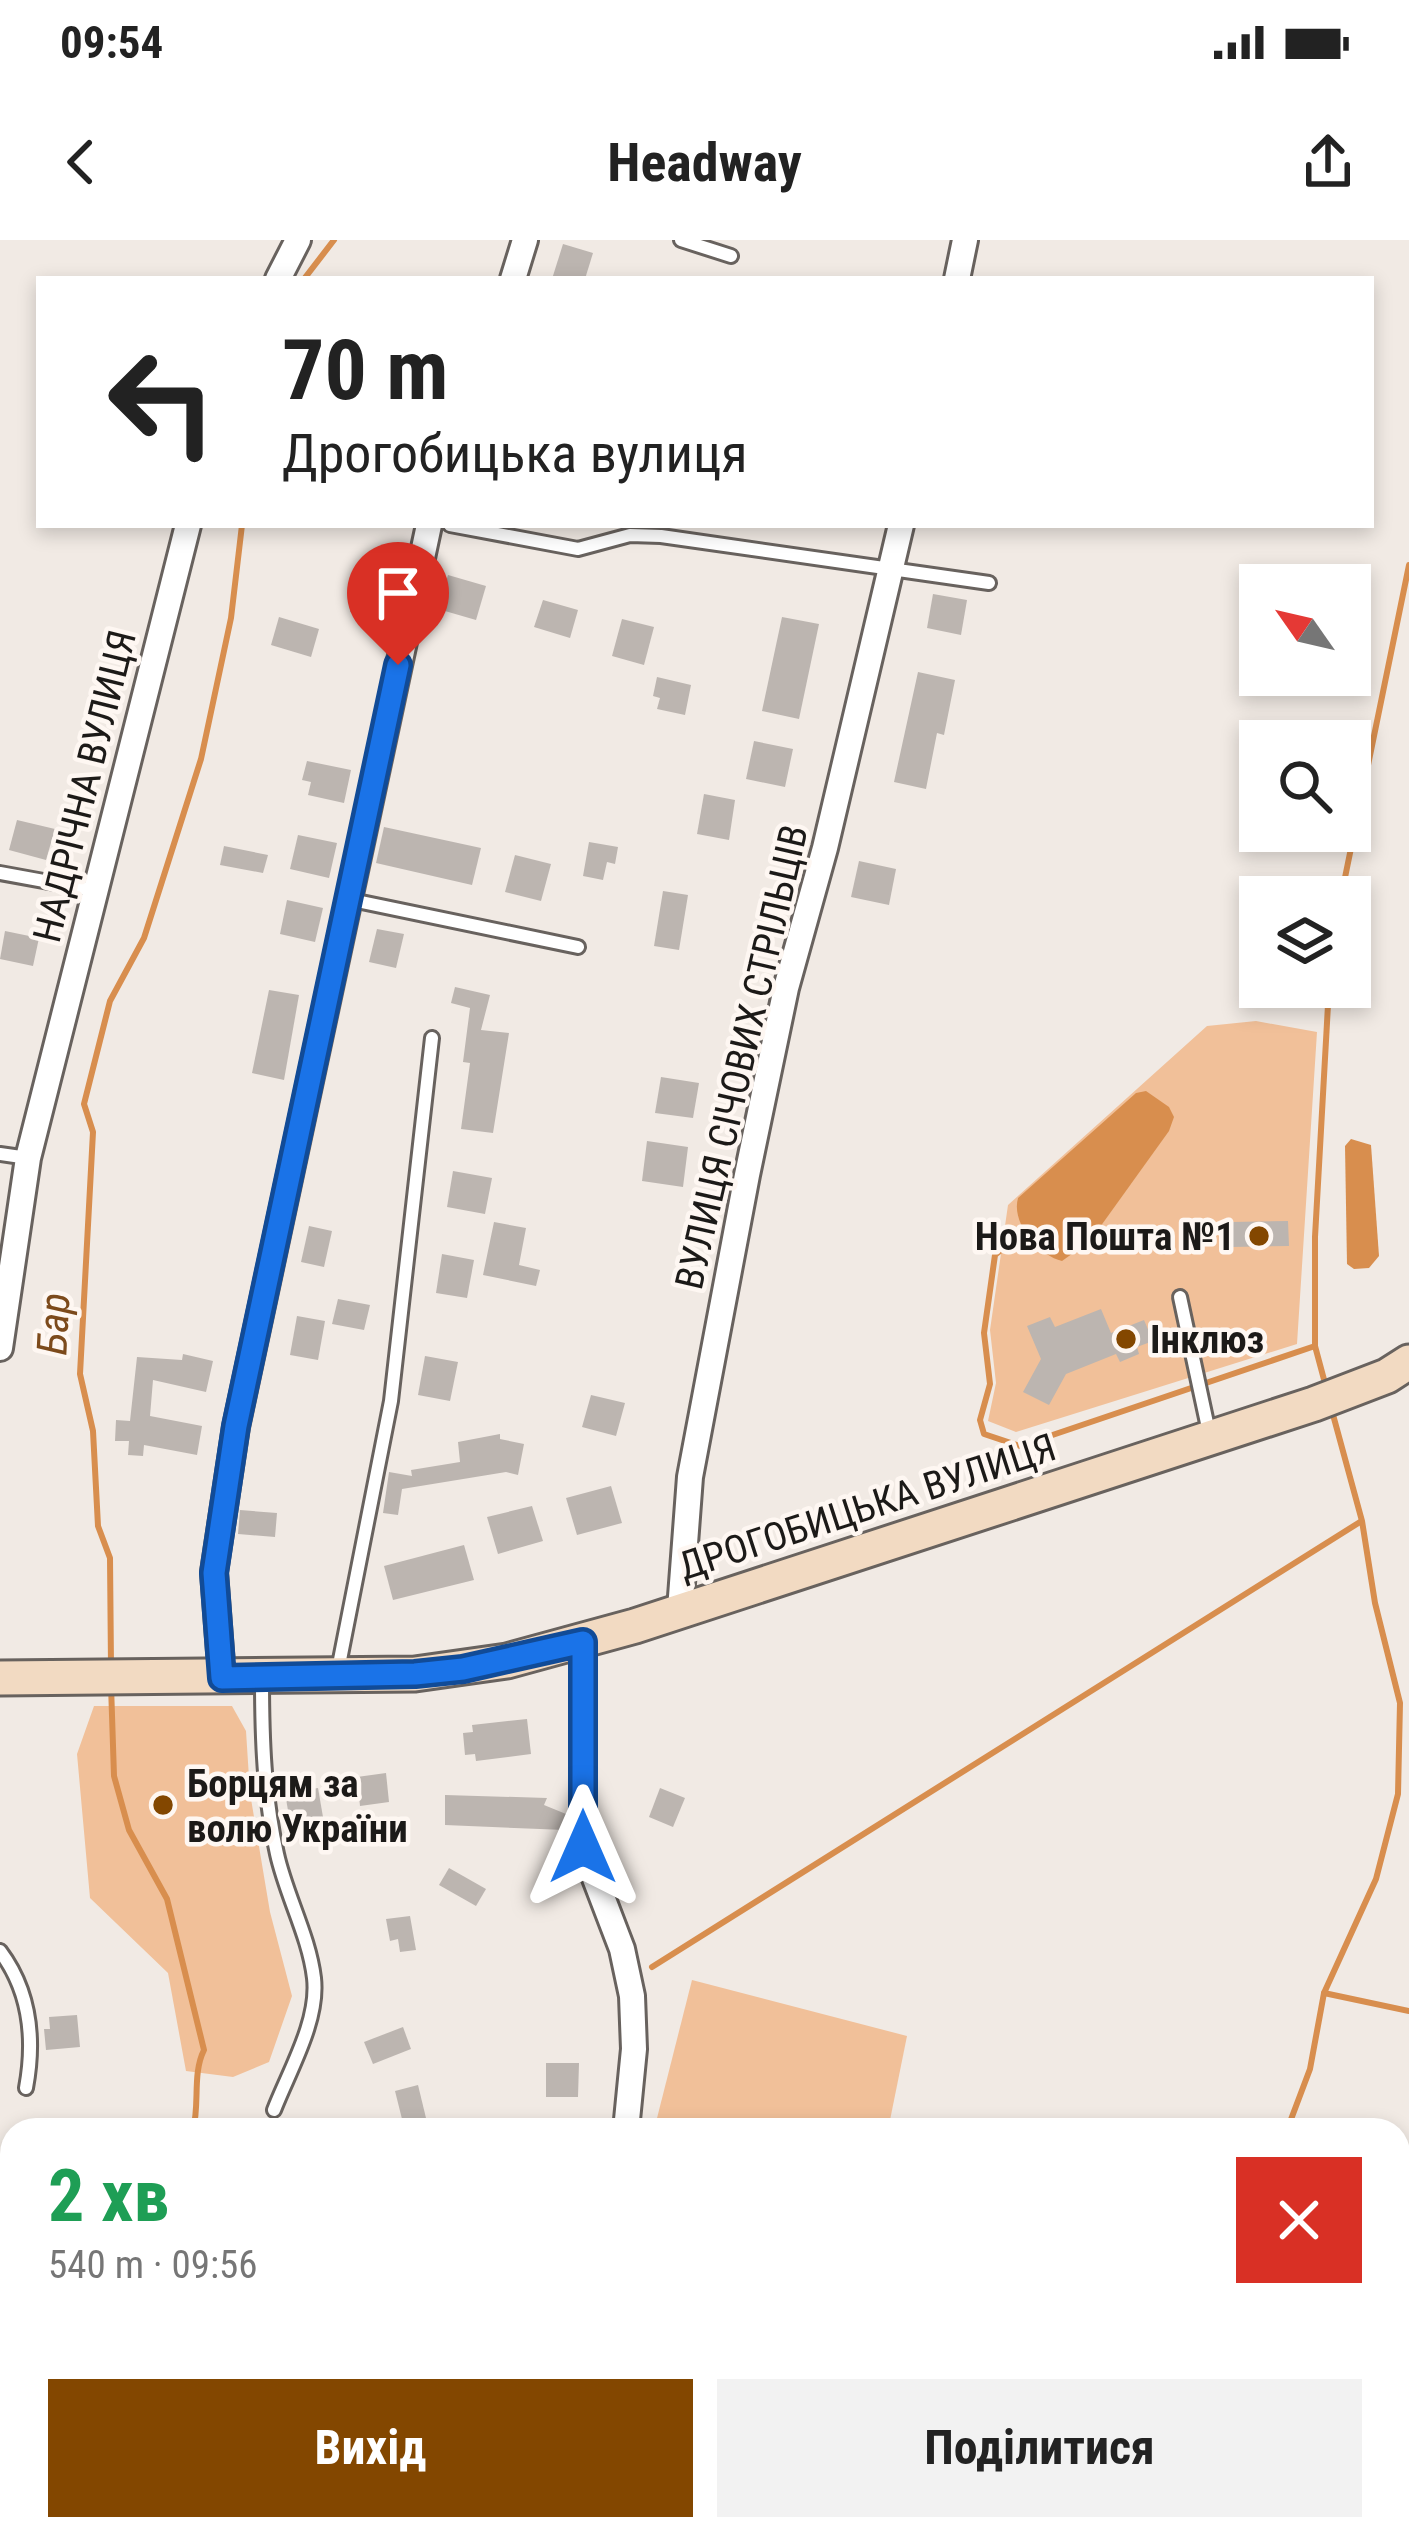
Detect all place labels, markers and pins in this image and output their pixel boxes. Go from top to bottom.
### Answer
pin [347,542,449,665]
place label: Нова Пошта №1 [975,1214,1235,1260]
marker: Нова Пошта №1 [1246,1223,1272,1249]
place label: Інклюз [1150,1317,1264,1363]
marker: Інклюз [1113,1326,1139,1352]
place label: Борцям за волю України [187,1761,408,1852]
marker: Борцям за волю України [150,1792,176,1818]

